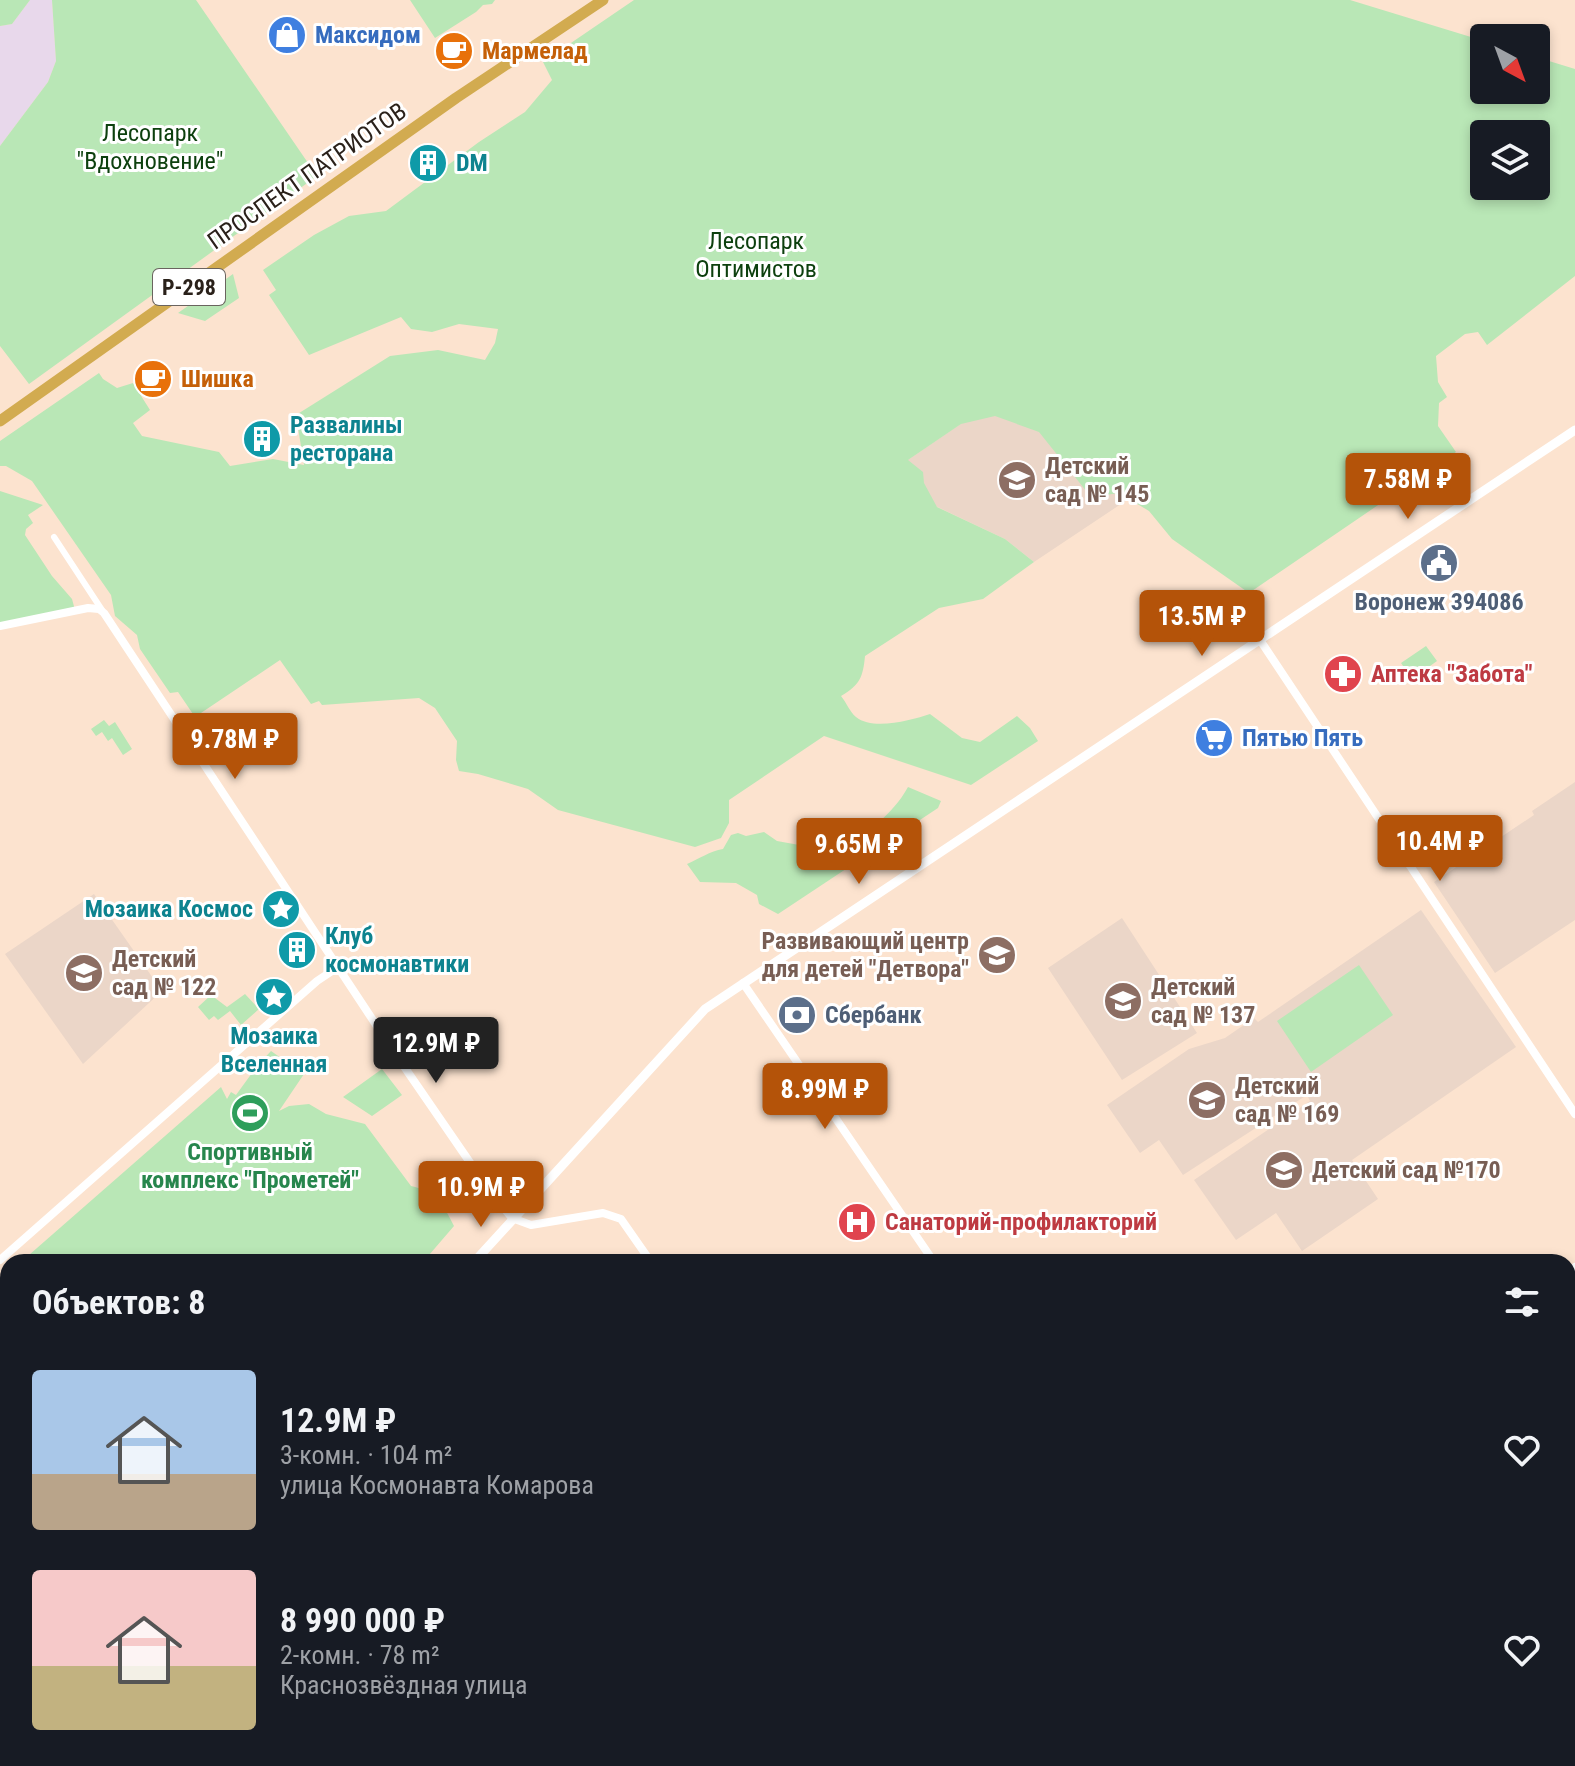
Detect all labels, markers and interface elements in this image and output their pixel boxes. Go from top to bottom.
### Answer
shop icon: Максидом [266,14,308,56]
place label: Максидом [315,21,421,49]
north arrow [1470,24,1550,104]
map controls [1470,24,1550,200]
cafe icon: Мармелад [433,30,475,72]
place label: Мармелад [482,37,588,65]
street label: ПРОСПЕКТ ПАТРИОТОВ [202,97,412,255]
park label: Лесопарк "Вдохновение" [77,119,223,175]
button: layers [1470,120,1550,200]
building icon: DM [407,142,449,184]
place label: DM [456,149,488,177]
park label: Лесопарк Оптимистов [695,227,817,283]
road number: Р-298 [153,269,225,305]
cafe icon: Шишка [132,358,174,400]
place label: Шишка [181,365,254,393]
place label: Развалины ресторана [290,411,403,467]
building icon: Развалины ресторана [241,418,283,460]
place label: Детский сад № 145 [1045,452,1149,508]
pin: 7.58M ₽ [1334,453,1482,521]
school or university icon: Детский сад № 145 [996,459,1038,501]
text: 7.58M ₽ [1364,464,1452,494]
public building icon: Воронеж 394086 [1418,542,1460,584]
place label: Воронеж 394086 [1354,588,1524,616]
pin: 13.5M ₽ [1128,590,1276,658]
text: 13.5M ₽ [1158,601,1246,631]
pharmacy icon: Аптека "Забота" [1322,653,1364,695]
place label: Аптека "Забота" [1371,660,1532,688]
pin: 9.78M ₽ [161,713,309,781]
supermarket icon: Пятью Пять [1193,717,1235,759]
text: 9.78M ₽ [191,724,279,754]
place label: Пятью Пять [1242,724,1363,752]
pin: 10.4M ₽ [1366,815,1514,883]
pin: 9.65M ₽ [785,818,933,886]
text: 10.4M ₽ [1396,826,1484,856]
text: 9.65M ₽ [815,829,903,859]
place icon: Мозаика Космос [260,888,302,930]
place label: Мозаика Космос [85,895,253,923]
place label: Клуб космонавтики [325,922,469,978]
place label: Развивающий центр для детей "Детвора" [761,927,969,983]
building icon: Клуб космонавтики [276,929,318,971]
school or university icon: Развивающий центр для детей "Детвора" [976,934,1018,976]
place label: Детский сад № 122 [112,945,216,1001]
school or university icon: Детский сад № 122 [63,952,105,994]
place label: Детский сад № 137 [1151,973,1255,1029]
place icon: Мозаика Вселенная [253,976,295,1018]
school or university icon: Детский сад № 137 [1102,980,1144,1022]
bank icon: Сбербанк [776,994,818,1036]
place label: Сбербанк [825,1001,922,1029]
pin: 12.9M ₽ [362,1017,510,1085]
place label: Мозаика Вселенная [221,1022,327,1078]
text: 12.9M ₽ [392,1028,480,1058]
pin: 8.99M ₽ [751,1063,899,1131]
place label: Детский сад № 169 [1235,1072,1339,1128]
text: 8.99M ₽ [781,1074,869,1104]
school or university icon: Детский сад № 169 [1186,1079,1228,1121]
sports icon: Спортивный комплекс "Прометей" [229,1092,271,1134]
place label: Спортивный комплекс "Прометей" [141,1138,359,1194]
school or university icon: Детский сад №170 [1263,1149,1305,1191]
place label: Детский сад №170 [1312,1156,1501,1184]
pin: 10.9M ₽ [407,1161,555,1229]
text: 10.9M ₽ [437,1172,525,1202]
hospital icon: Cанаторий-профилакторий [836,1201,878,1243]
place label: Cанаторий-профилакторий [885,1208,1157,1236]
icon: filters [1500,1280,1544,1324]
text: Объектов: 8 [32,1282,206,1322]
text: 12.9M ₽ [280,1400,396,1440]
icon: home [96,1402,192,1498]
icon: heart [1500,1428,1544,1472]
text: 3-комн. · 104 m² [280,1440,452,1470]
text: улица Космонавта Комарова [280,1470,594,1500]
text: 8 990 000 ₽ [280,1600,445,1640]
icon: home [96,1602,192,1698]
icon: heart [1500,1628,1544,1672]
text: 2-комн. · 78 m² [280,1640,440,1670]
text: Краснозвёздная улица [280,1670,527,1700]

